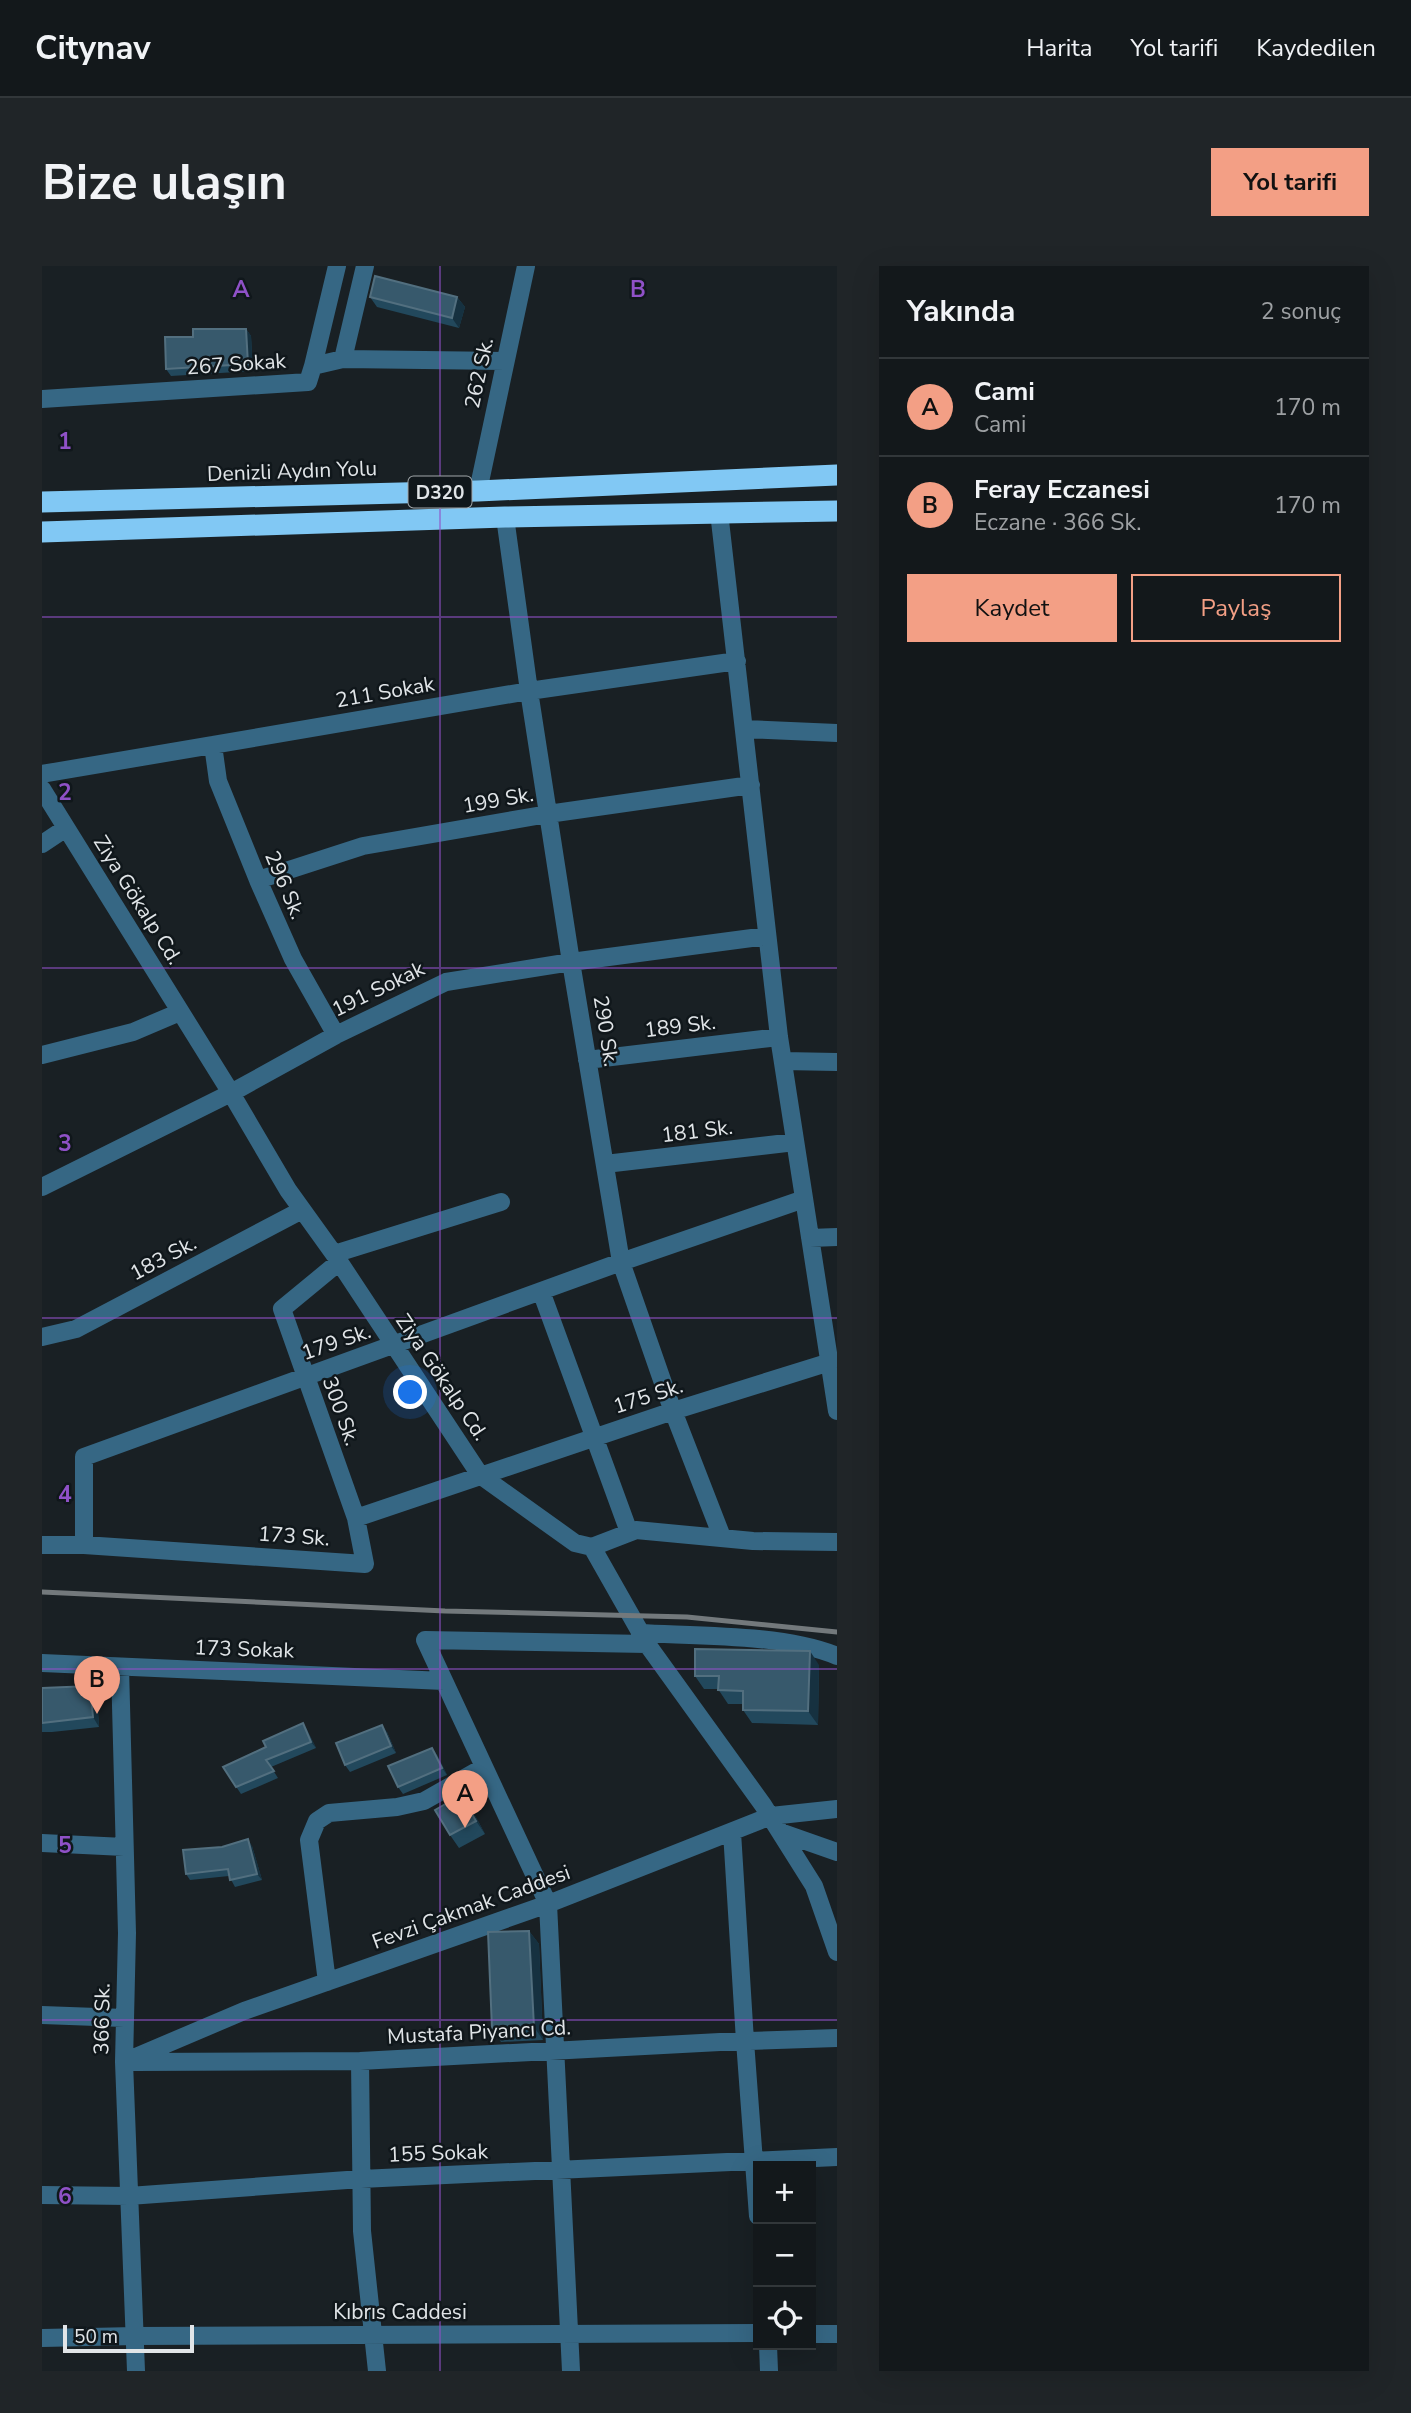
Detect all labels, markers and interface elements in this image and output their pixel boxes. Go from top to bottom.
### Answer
text: Citynav [35,26,151,71]
text: Harita [1026,32,1092,64]
text: Yol tarifi [1130,32,1218,64]
text: Kaydedilen [1256,32,1376,64]
button: Yol tarifi [1211,148,1369,216]
text: Bize ulaşın [42,149,287,216]
text: A [232,274,250,305]
text: B [630,274,646,305]
text: Yakında [907,291,1015,332]
text: 2 sonuç [1261,296,1341,327]
street label: 262 Sk. [458,335,500,411]
street label: 267 Sokak [185,347,287,381]
text: Cami [974,374,1035,409]
text: A [921,392,939,423]
text: 170 m [1274,392,1341,423]
text: Cami [974,409,1026,440]
text: 1 [58,426,72,457]
street label: Denizli Aydın Yolu [206,454,378,488]
text: Feray Eczanesi [974,472,1150,507]
road number: D320 [408,476,472,508]
text: B [922,490,938,521]
text: 170 m [1274,490,1341,521]
text: Eczane · 366 Sk. [974,507,1142,538]
button: Kaydet [907,574,1117,642]
button: Paylaş [1131,574,1341,642]
street label: 211 Sokak [333,669,437,714]
text: 2 [58,777,72,808]
street label: 199 Sk. [460,780,536,820]
street label: Ziya Gökalp Cd. [87,830,189,970]
street label: 296 Sk. [258,847,312,923]
street label: 191 Sokak [327,954,429,1023]
street label: 290 Sk. [587,993,625,1069]
street label: 189 Sk. [643,1008,717,1044]
street label: 181 Sk. [660,1113,734,1149]
text: 3 [58,1128,72,1159]
street label: 183 Sk. [125,1229,201,1287]
street label: Ziya Gökalp Cd. [389,1308,495,1446]
street label: 179 Sk. [298,1317,374,1367]
street label: 175 Sk. [610,1372,686,1420]
street label: 300 Sk. [316,1373,366,1449]
your location [393,1375,427,1409]
text: 4 [58,1479,72,1510]
street label: 173 Sk. [257,1520,331,1552]
street label: 173 Sokak [194,1633,295,1665]
pin: B [74,1656,120,1714]
pin: A [442,1770,488,1828]
text: 5 [58,1830,72,1861]
street label: Fevzi Çakmak Caddesi [368,1858,574,1956]
street label: 366 Sk. [87,1983,117,2055]
street label: Mustafa Piyancı Cd. [386,2013,572,2051]
street label: 155 Sokak [388,2137,489,2169]
map controls [753,2161,816,2350]
button: + [753,2161,816,2224]
text: 6 [58,2181,72,2212]
button: − [753,2224,816,2287]
button: locate [753,2287,816,2350]
street label: Kıbrıs Caddesi [333,2298,467,2326]
scale bar [63,2322,194,2354]
text: 50 m [74,2324,118,2350]

